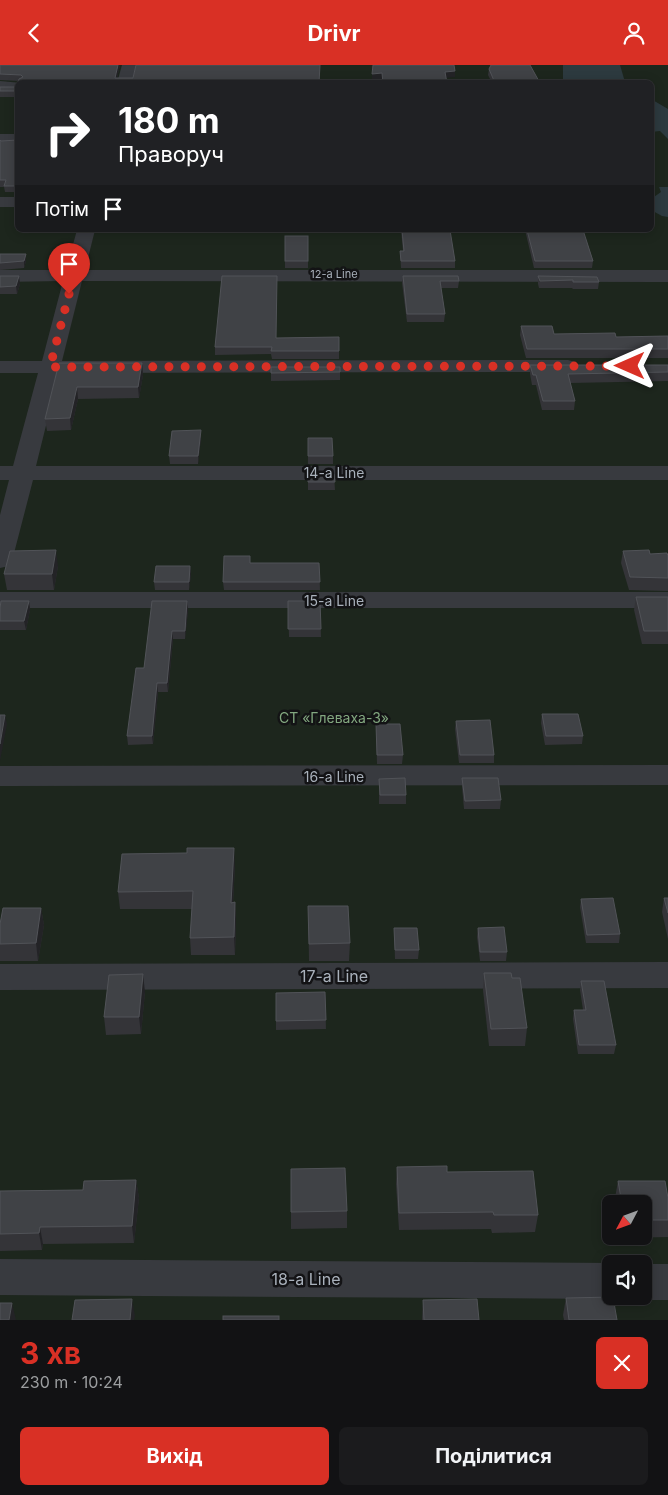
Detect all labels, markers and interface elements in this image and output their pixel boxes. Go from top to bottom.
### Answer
icon: back [20,19,48,47]
icon: person [620,19,648,47]
text: Drivr [307,20,361,46]
text: 180 m [118,99,220,141]
icon: right [35,100,100,165]
text: Праворуч [118,141,224,167]
icon: arrive [99,195,127,223]
text: Потім [35,198,89,221]
pin [48,243,90,294]
icon: arrive [55,250,83,278]
street label: 12-a Line [310,267,358,281]
position arrow [603,339,655,391]
street label: 14-a Line [304,464,364,481]
street label: 15-a Line [304,592,364,609]
park label: СТ «Глеваха-3» [279,709,389,726]
street label: 16-a Line [304,768,364,785]
street label: 17-a Line [300,966,368,986]
north arrow [602,1195,652,1245]
map controls [602,1195,652,1305]
button: sound [602,1255,652,1305]
street label: 18-a Line [272,1269,340,1289]
text: 3 хв [20,1335,81,1371]
button: close [596,1337,648,1389]
text: 230 m · 10:24 [20,1372,123,1392]
button: Вихід [20,1427,329,1485]
button: Поділитися [339,1427,648,1485]

